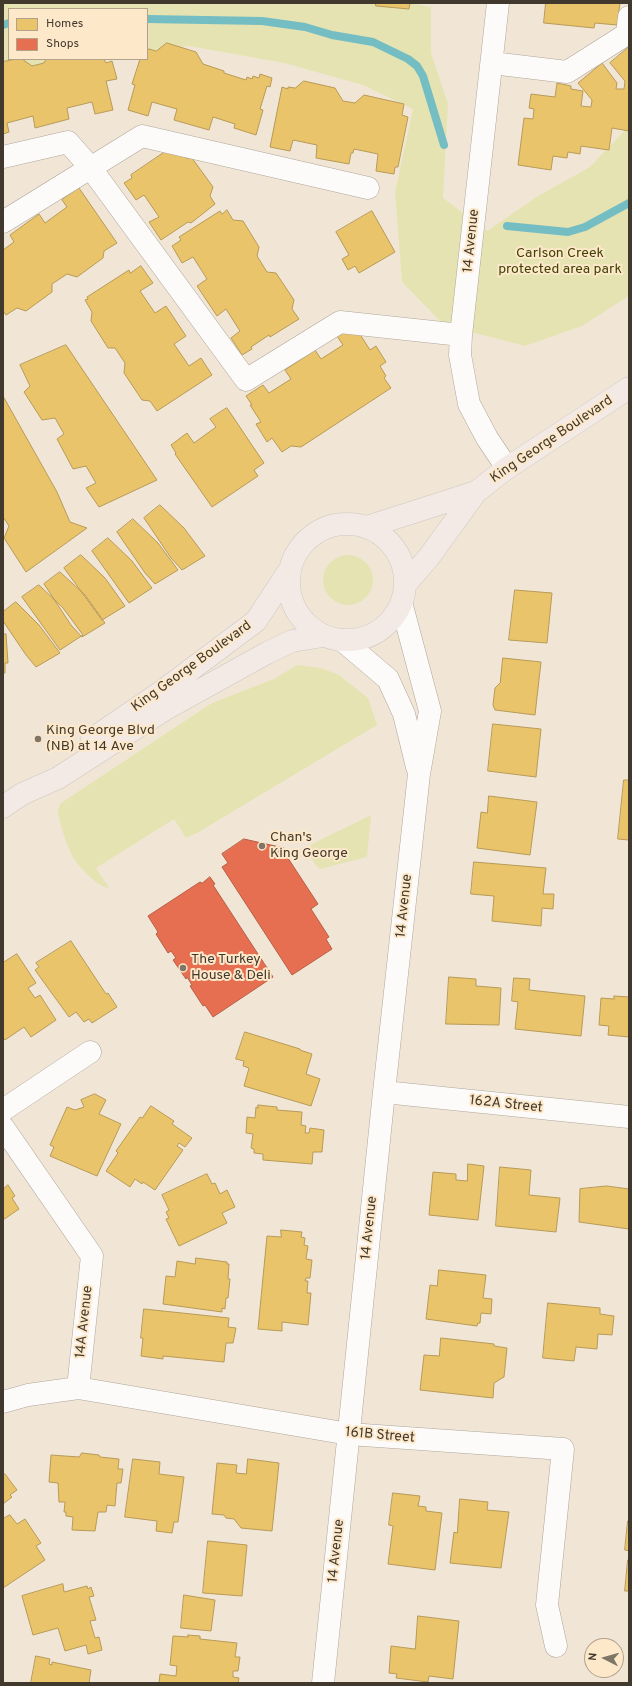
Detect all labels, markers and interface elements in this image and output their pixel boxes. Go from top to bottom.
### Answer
legend [8,8,148,60]
text: Homes [46,16,83,32]
text: Shops [46,36,79,52]
street label: 14 Avenue [460,208,484,274]
park label: Carlson Creek protected area park [498,246,622,278]
street label: King George Boulevard [488,393,616,487]
street label: King George Boulevard [129,618,255,716]
place label: King George Blvd (NB) at 14 Ave [46,723,155,756]
marker: King George Blvd (NB) at 14 Ave [33,734,43,744]
place label: Chan's King George [270,830,348,862]
marker: Chan's King George [257,841,267,851]
street label: 14 Avenue [393,873,417,939]
place label: The Turkey House & Deli [191,952,271,984]
marker: The Turkey House & Deli [178,963,188,973]
street label: 162A Street [469,1093,543,1117]
street label: 14 Avenue [358,1195,382,1261]
street label: 14A Avenue [73,1285,97,1359]
street label: 161B Street [345,1425,415,1447]
street label: 14 Avenue [325,1518,349,1584]
north arrow [584,1638,624,1678]
text: N [586,1652,600,1662]

